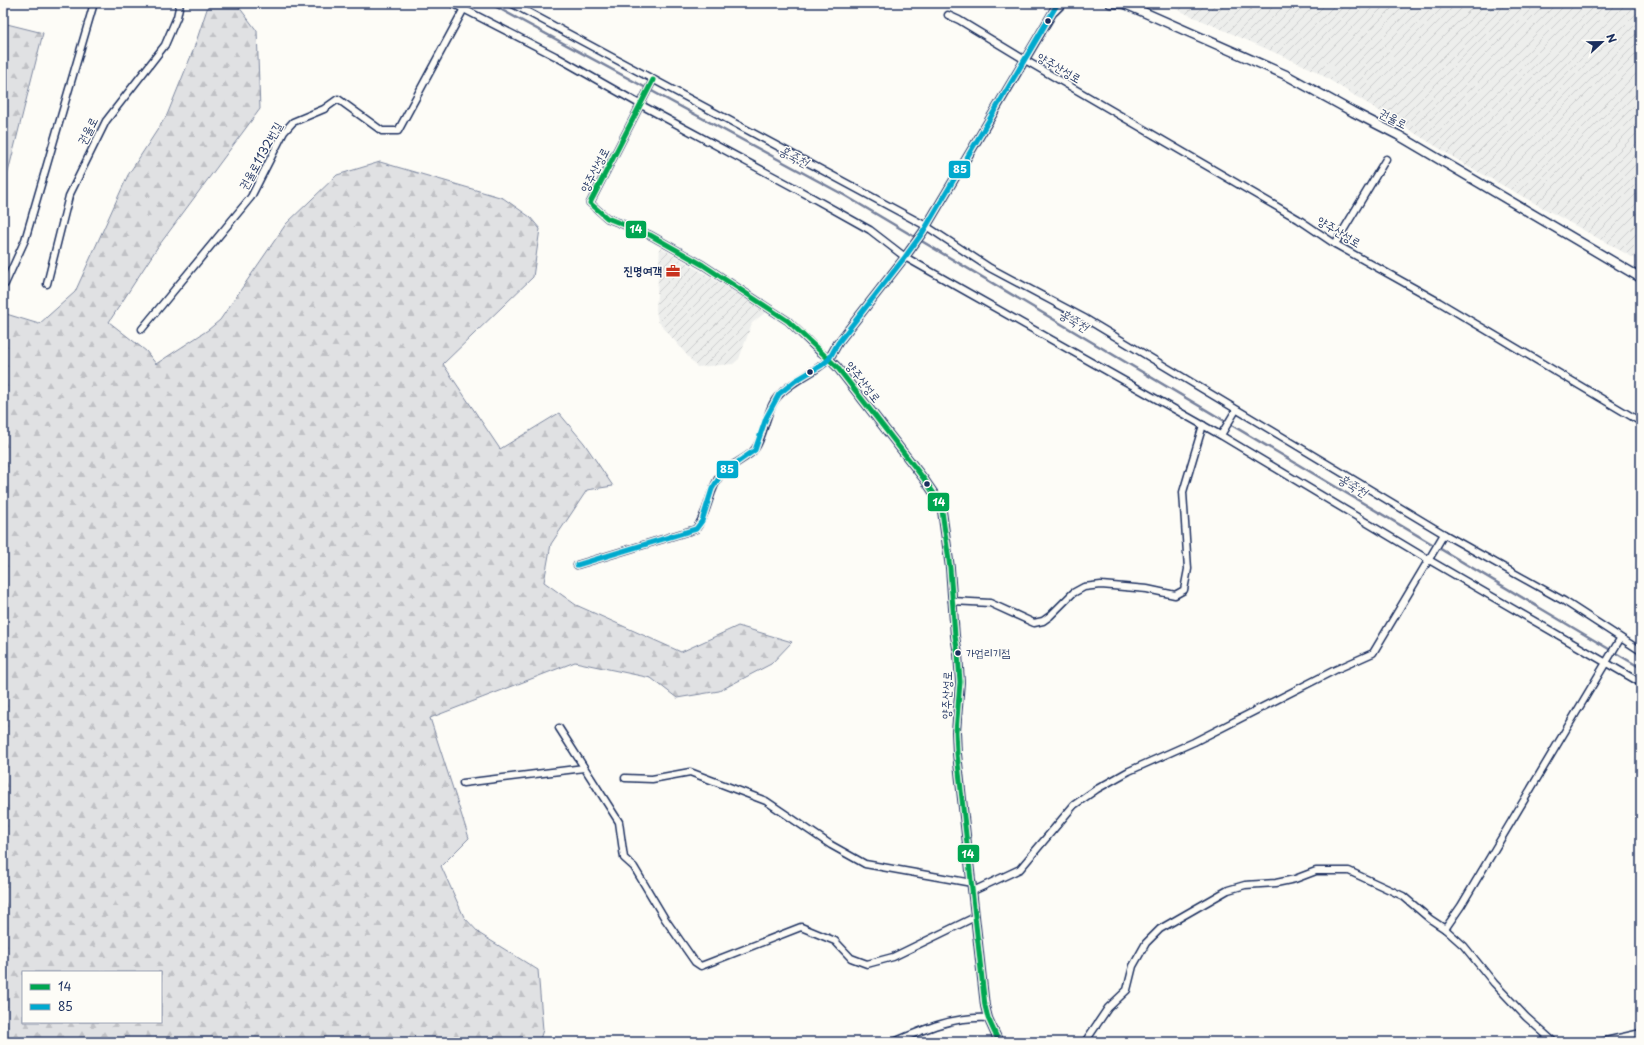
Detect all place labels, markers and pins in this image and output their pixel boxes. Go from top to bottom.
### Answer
unlabelled marker [1043,16,1053,26]
place label: 진명여객 [623,261,662,279]
office icon: 진명여객 [665,263,681,279]
unlabelled marker [805,367,815,377]
unlabelled marker [922,479,932,489]
place label: 가업리기점 [966,644,1010,661]
marker: 가업리기점 [953,648,963,658]

